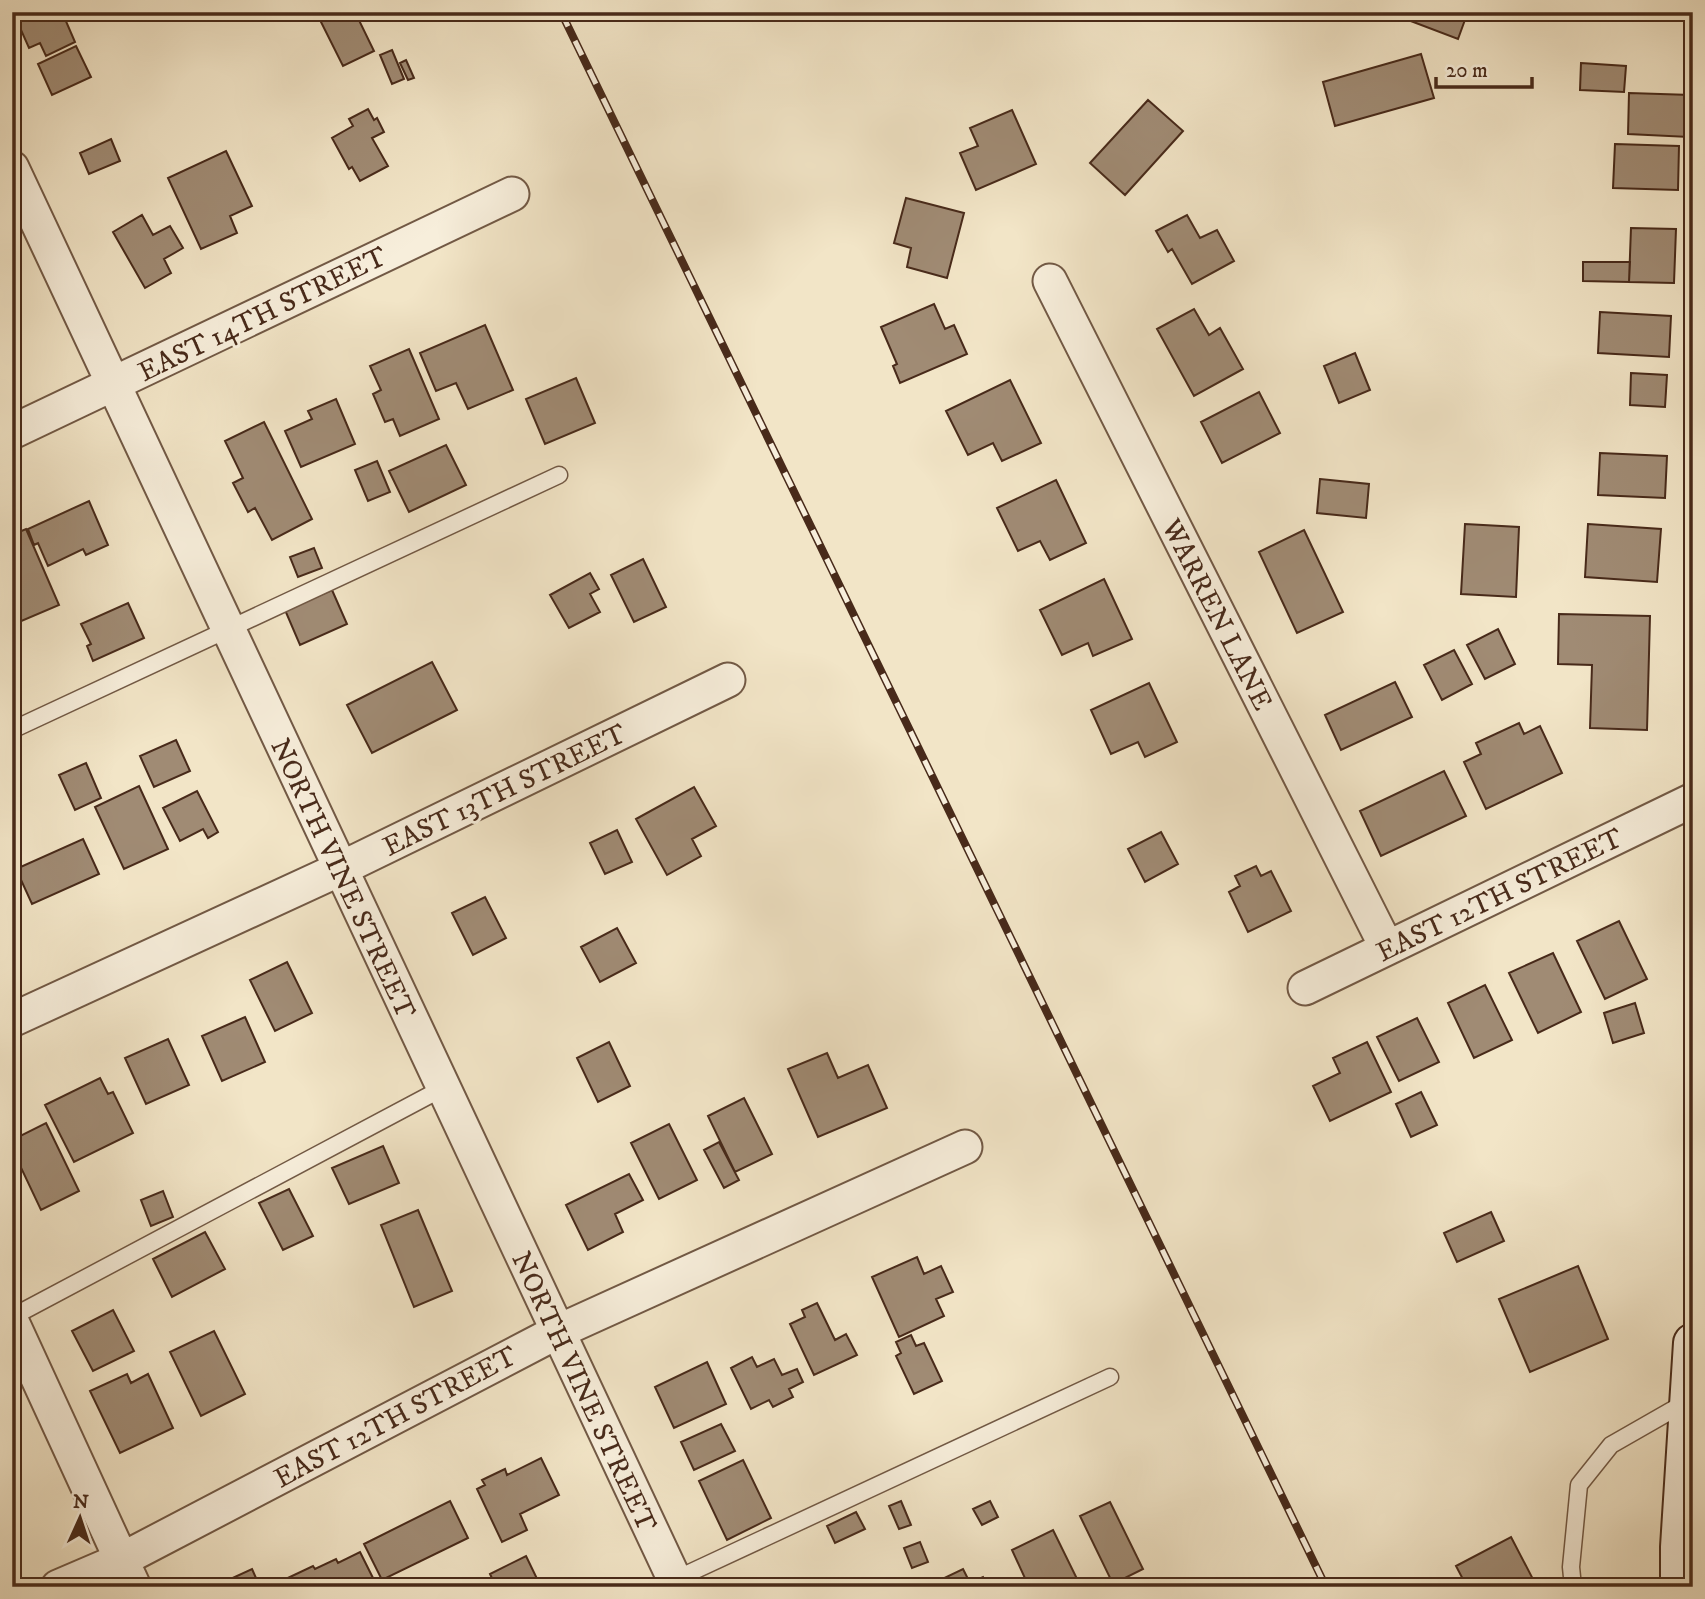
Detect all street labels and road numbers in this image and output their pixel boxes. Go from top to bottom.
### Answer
street label: EAST 14TH STREET [133,239,393,390]
street label: WARREN LANE [1153,512,1280,716]
street label: EAST 13TH STREET [377,716,632,864]
street label: NORTH VINE STREET [262,733,423,1024]
street label: EAST 12TH STREET [1371,821,1629,970]
street label: NORTH VINE STREET [503,1246,664,1537]
street label: EAST 12TH STREET [268,1339,523,1496]

